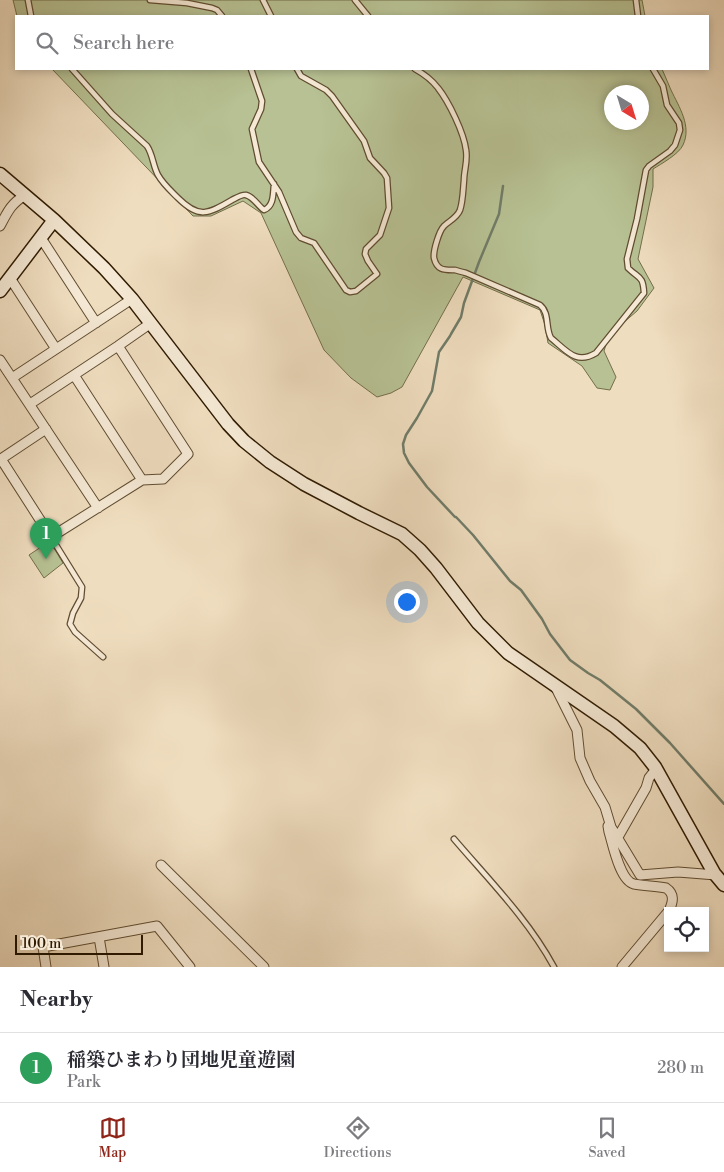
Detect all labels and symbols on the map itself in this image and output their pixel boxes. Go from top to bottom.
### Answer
north arrow [604,85,649,130]
pin: 1 [30,518,62,559]
your location [394,589,420,615]
scale bar [15,932,142,955]

